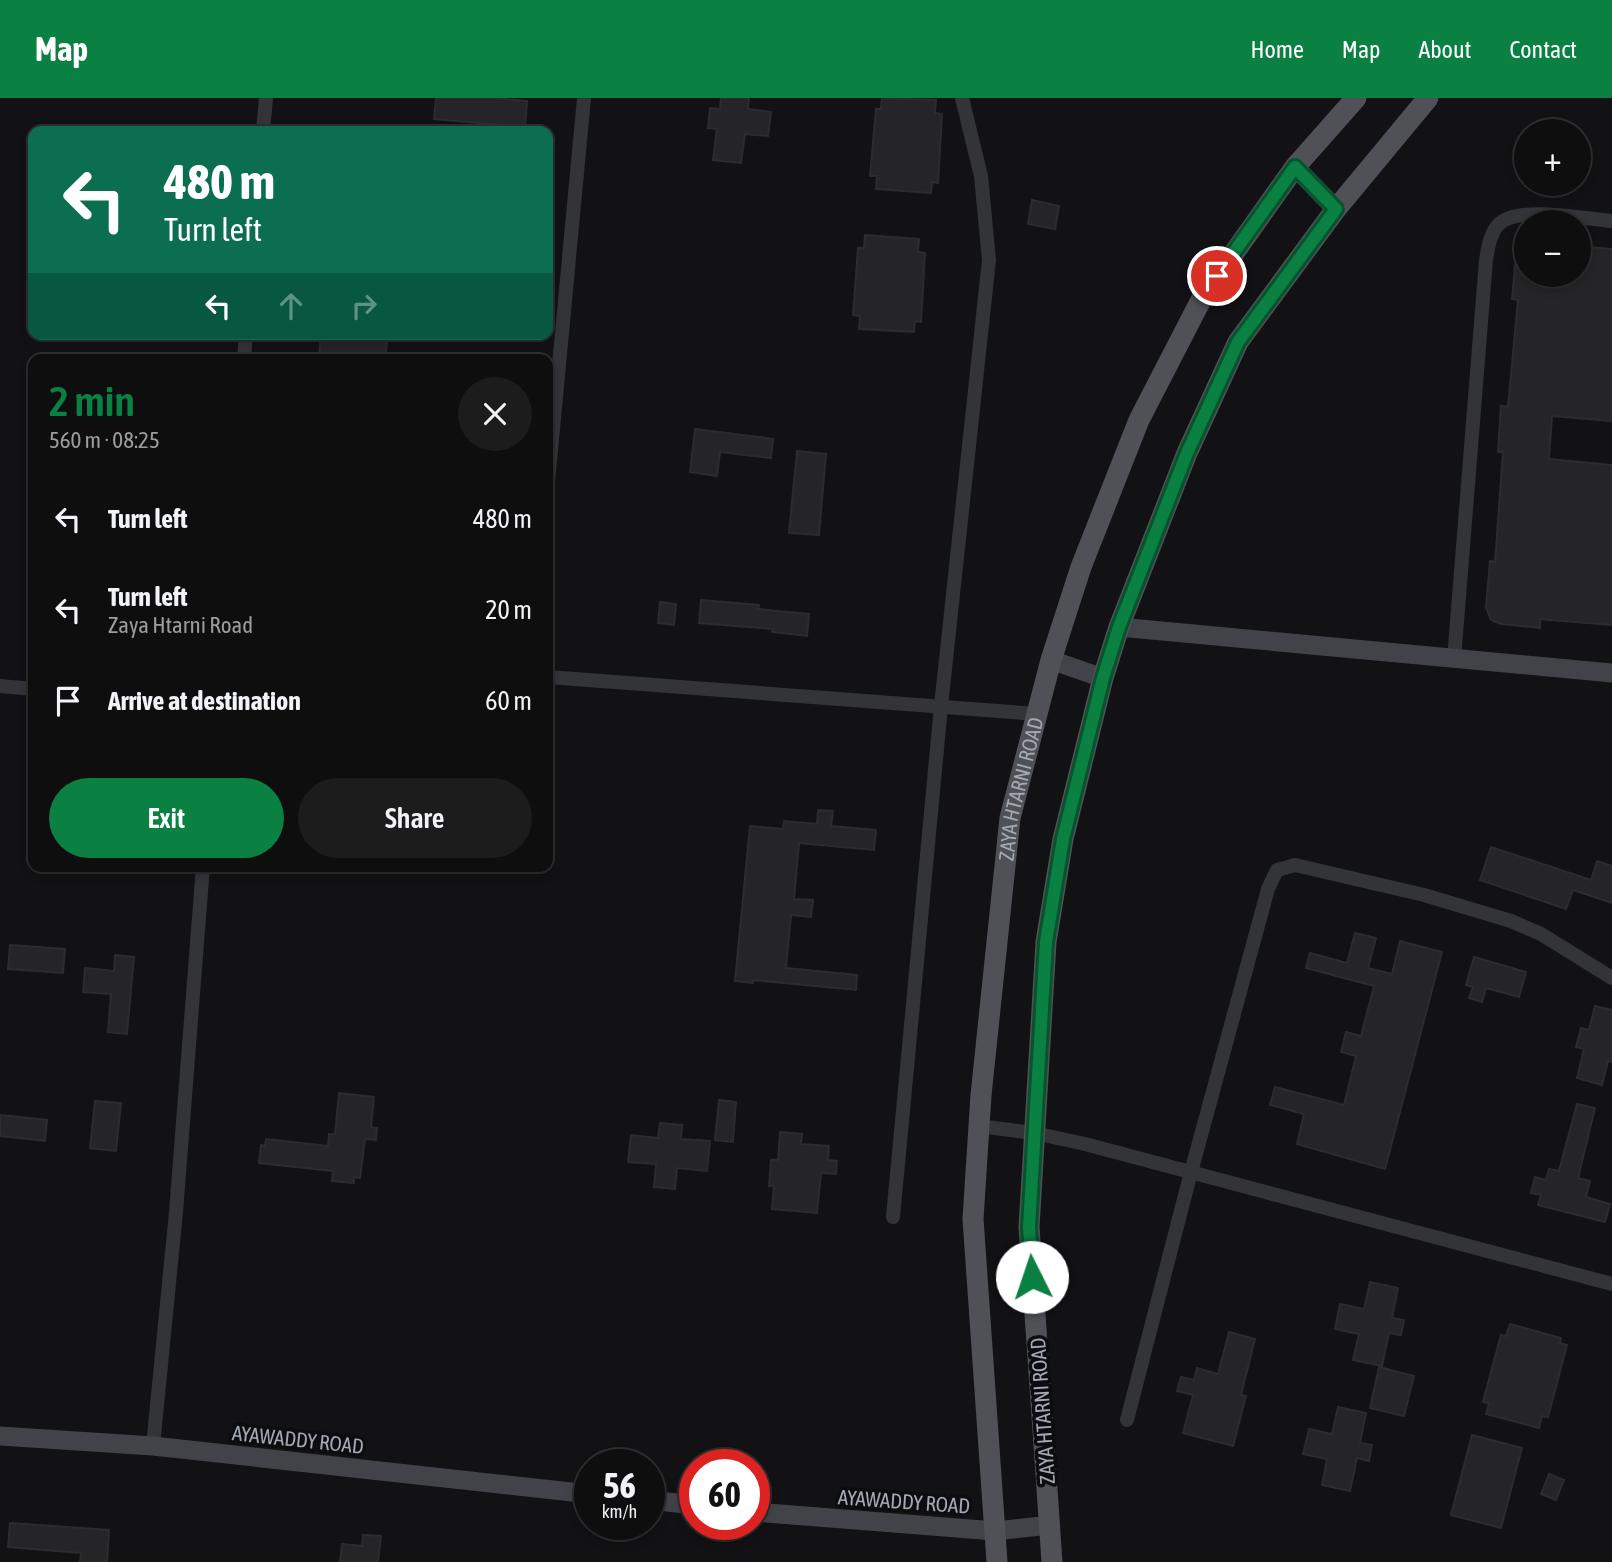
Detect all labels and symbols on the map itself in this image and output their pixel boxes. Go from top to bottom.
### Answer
pin [1187,246,1247,306]
street label: ZAYA HTARNI ROAD [994,715,1048,862]
position arrow [995,1240,1069,1314]
street label: ZAYA HTARNI ROAD [1025,1337,1059,1485]
street label: AYAWADDY ROAD [231,1420,365,1458]
speed limit sign: 60 [679,1449,770,1540]
street label: AYAWADDY ROAD [837,1484,971,1518]

